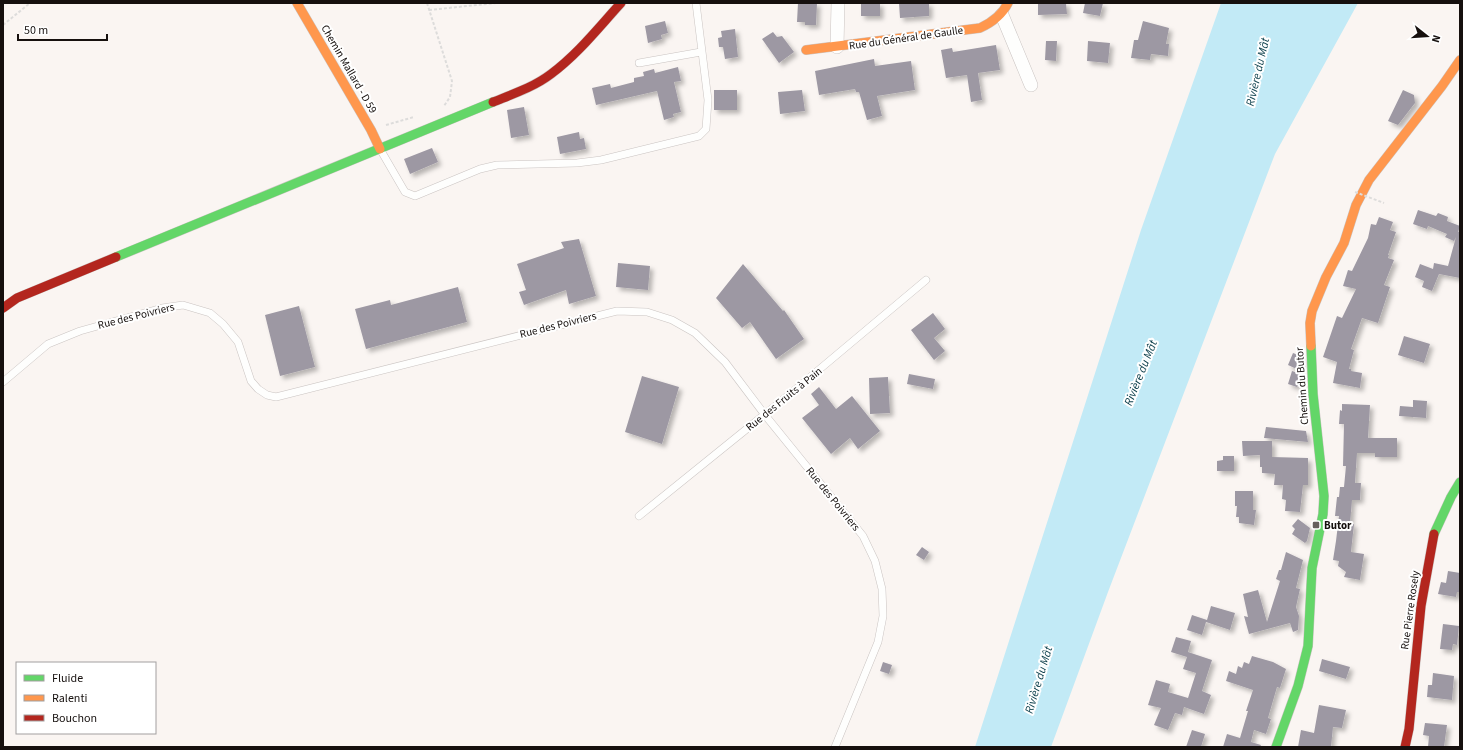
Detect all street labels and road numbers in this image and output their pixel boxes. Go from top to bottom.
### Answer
street label: Chemin Mallard - D 59 [318,22,380,116]
street label: Rue du Général de Gaulle [848,22,965,53]
street label: Rue des Poivriers [96,299,176,333]
street label: Rue des Poivriers [518,308,598,342]
street label: Chemin du Butor [1292,346,1312,425]
street label: Rue des Fruits à Pain [743,364,825,434]
street label: Rue des Poivriers [803,464,864,534]
street label: Rue Pierre Rosely [1397,570,1423,650]

